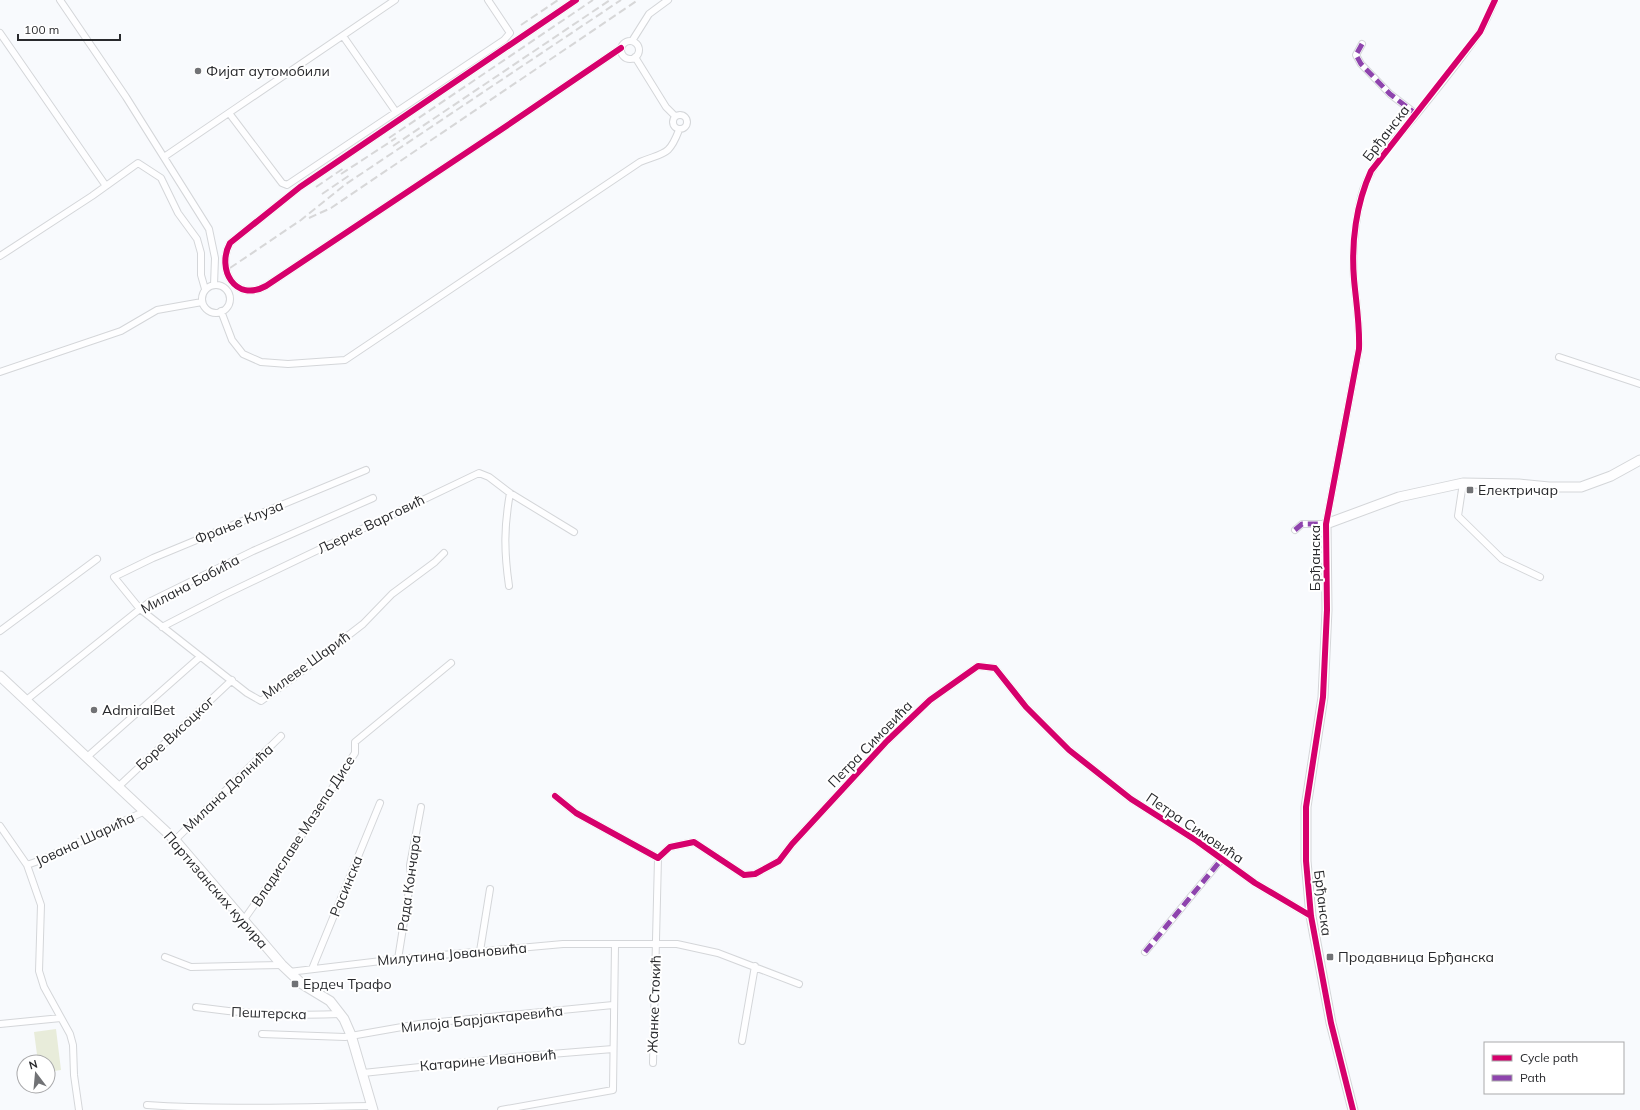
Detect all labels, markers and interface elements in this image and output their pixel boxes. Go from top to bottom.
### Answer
scale bar [18,16,120,42]
text: 100 m [24,22,59,37]
place label: Фијат аутомобили [206,62,330,80]
marker: Фијат аутомобили [193,66,203,76]
street label: Брђанска [1358,101,1414,165]
place label: Електричар [1478,481,1558,499]
marker: Електричар [1465,485,1475,495]
street label: Љерке Варговић [314,490,428,558]
street label: Фрање Клуза [192,496,286,548]
street label: Брђанска [1306,525,1324,591]
street label: Милана Бабића [138,550,242,618]
street label: Милеве Шарић [258,627,354,703]
street label: Боре Висоцког [132,691,219,774]
street label: Петра Симовића [824,697,916,791]
place label: AdmiralBet [102,701,175,719]
marker: AdmiralBet [89,705,99,715]
street label: Милана Долнића [179,740,277,836]
street label: Владиславе Мазепа Дисе [247,752,359,910]
street label: Петра Симовића [1143,789,1247,867]
street label: Јована Шарића [33,808,137,870]
street label: Партизанских курира [160,828,272,952]
street label: Рада Кончара [393,834,425,932]
street label: Расинска [326,853,366,919]
street label: Брђанска [1310,869,1336,937]
street label: Милутина Јовановића [376,938,528,970]
place label: Продавница Брђанска [1338,948,1494,966]
marker: Продавница Брђанска [1325,952,1335,962]
street label: Жанке Стокић [643,955,665,1053]
place label: Ердеч Трафо [303,975,392,993]
marker: Ердеч Трафо [290,979,300,989]
street label: Милоја Барјактаревића [400,1002,564,1036]
street label: Пештерска [231,1003,307,1023]
legend [1484,1042,1624,1094]
street label: Катарине Ивановић [419,1045,557,1075]
text: Cycle path [1520,1050,1578,1065]
north arrow [16,1054,56,1094]
text: N [27,1057,39,1072]
text: Path [1520,1070,1546,1085]

